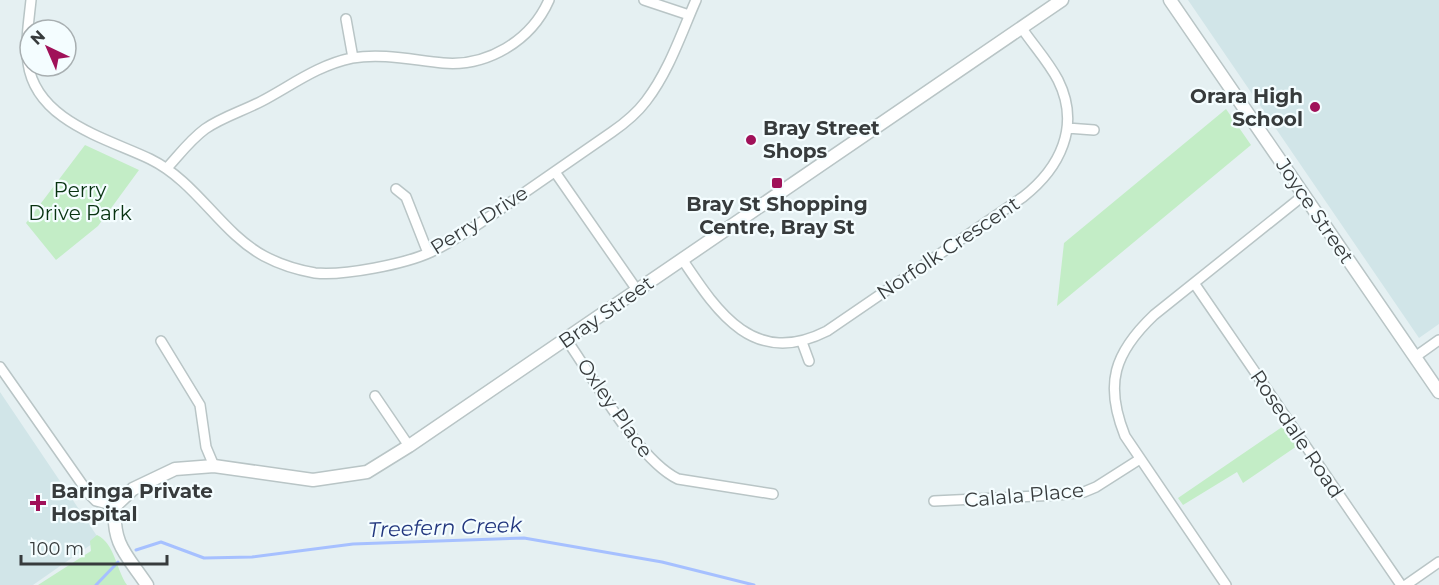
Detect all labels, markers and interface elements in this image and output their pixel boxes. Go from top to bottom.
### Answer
north arrow [18,18,78,78]
text: N [27,26,49,49]
place label: Orara High School [1190,84,1303,131]
marker: Orara High School [1308,100,1322,114]
place label: Bray Street Shops [763,116,880,163]
marker: Bray Street Shops [744,133,758,147]
street label: Joyce Street [1270,153,1359,268]
marker: Bray St Shopping Centre, Bray St [770,176,784,190]
park label: Perry Drive Park [28,178,132,225]
street label: Perry Drive [426,181,532,259]
street label: Norfolk Crescent [872,191,1024,305]
place label: Bray St Shopping Centre, Bray St [686,192,868,239]
street label: Bray Street [554,271,658,353]
street label: Oxley Place [572,354,658,462]
street label: Rosedale Road [1245,365,1349,503]
street label: Calala Place [963,478,1085,512]
place label: Baringa Private Hospital [51,479,213,526]
marker: Baringa Private Hospital [29,494,47,512]
water label: Treefern Creek [368,512,524,542]
scale bar [21,528,166,566]
text: 100 m [30,538,84,560]

